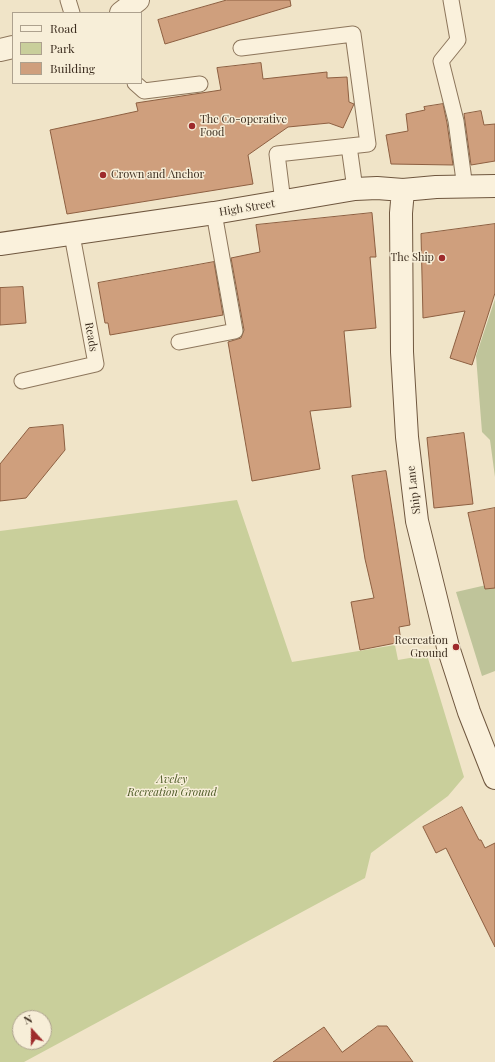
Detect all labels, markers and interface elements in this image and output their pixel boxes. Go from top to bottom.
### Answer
legend [12,12,142,84]
text: Road [50,20,77,36]
text: Park [50,40,75,56]
text: Building [50,60,95,76]
place label: The Co-operative Food [200,113,287,139]
marker: The Co-operative Food [187,121,197,131]
place label: Crown and Anchor [111,168,204,182]
marker: Crown and Anchor [98,170,108,180]
street label: High Street [218,197,276,219]
place label: The Ship [390,251,434,265]
marker: The Ship [437,253,447,263]
street label: Reads [82,321,100,353]
street label: Ship Lane [404,465,424,515]
place label: Recreation Ground [395,634,448,660]
marker: Recreation Ground [451,642,461,652]
park label: Aveley Recreation Ground [127,773,217,799]
north arrow [12,1010,52,1050]
text: N [21,1011,34,1028]

